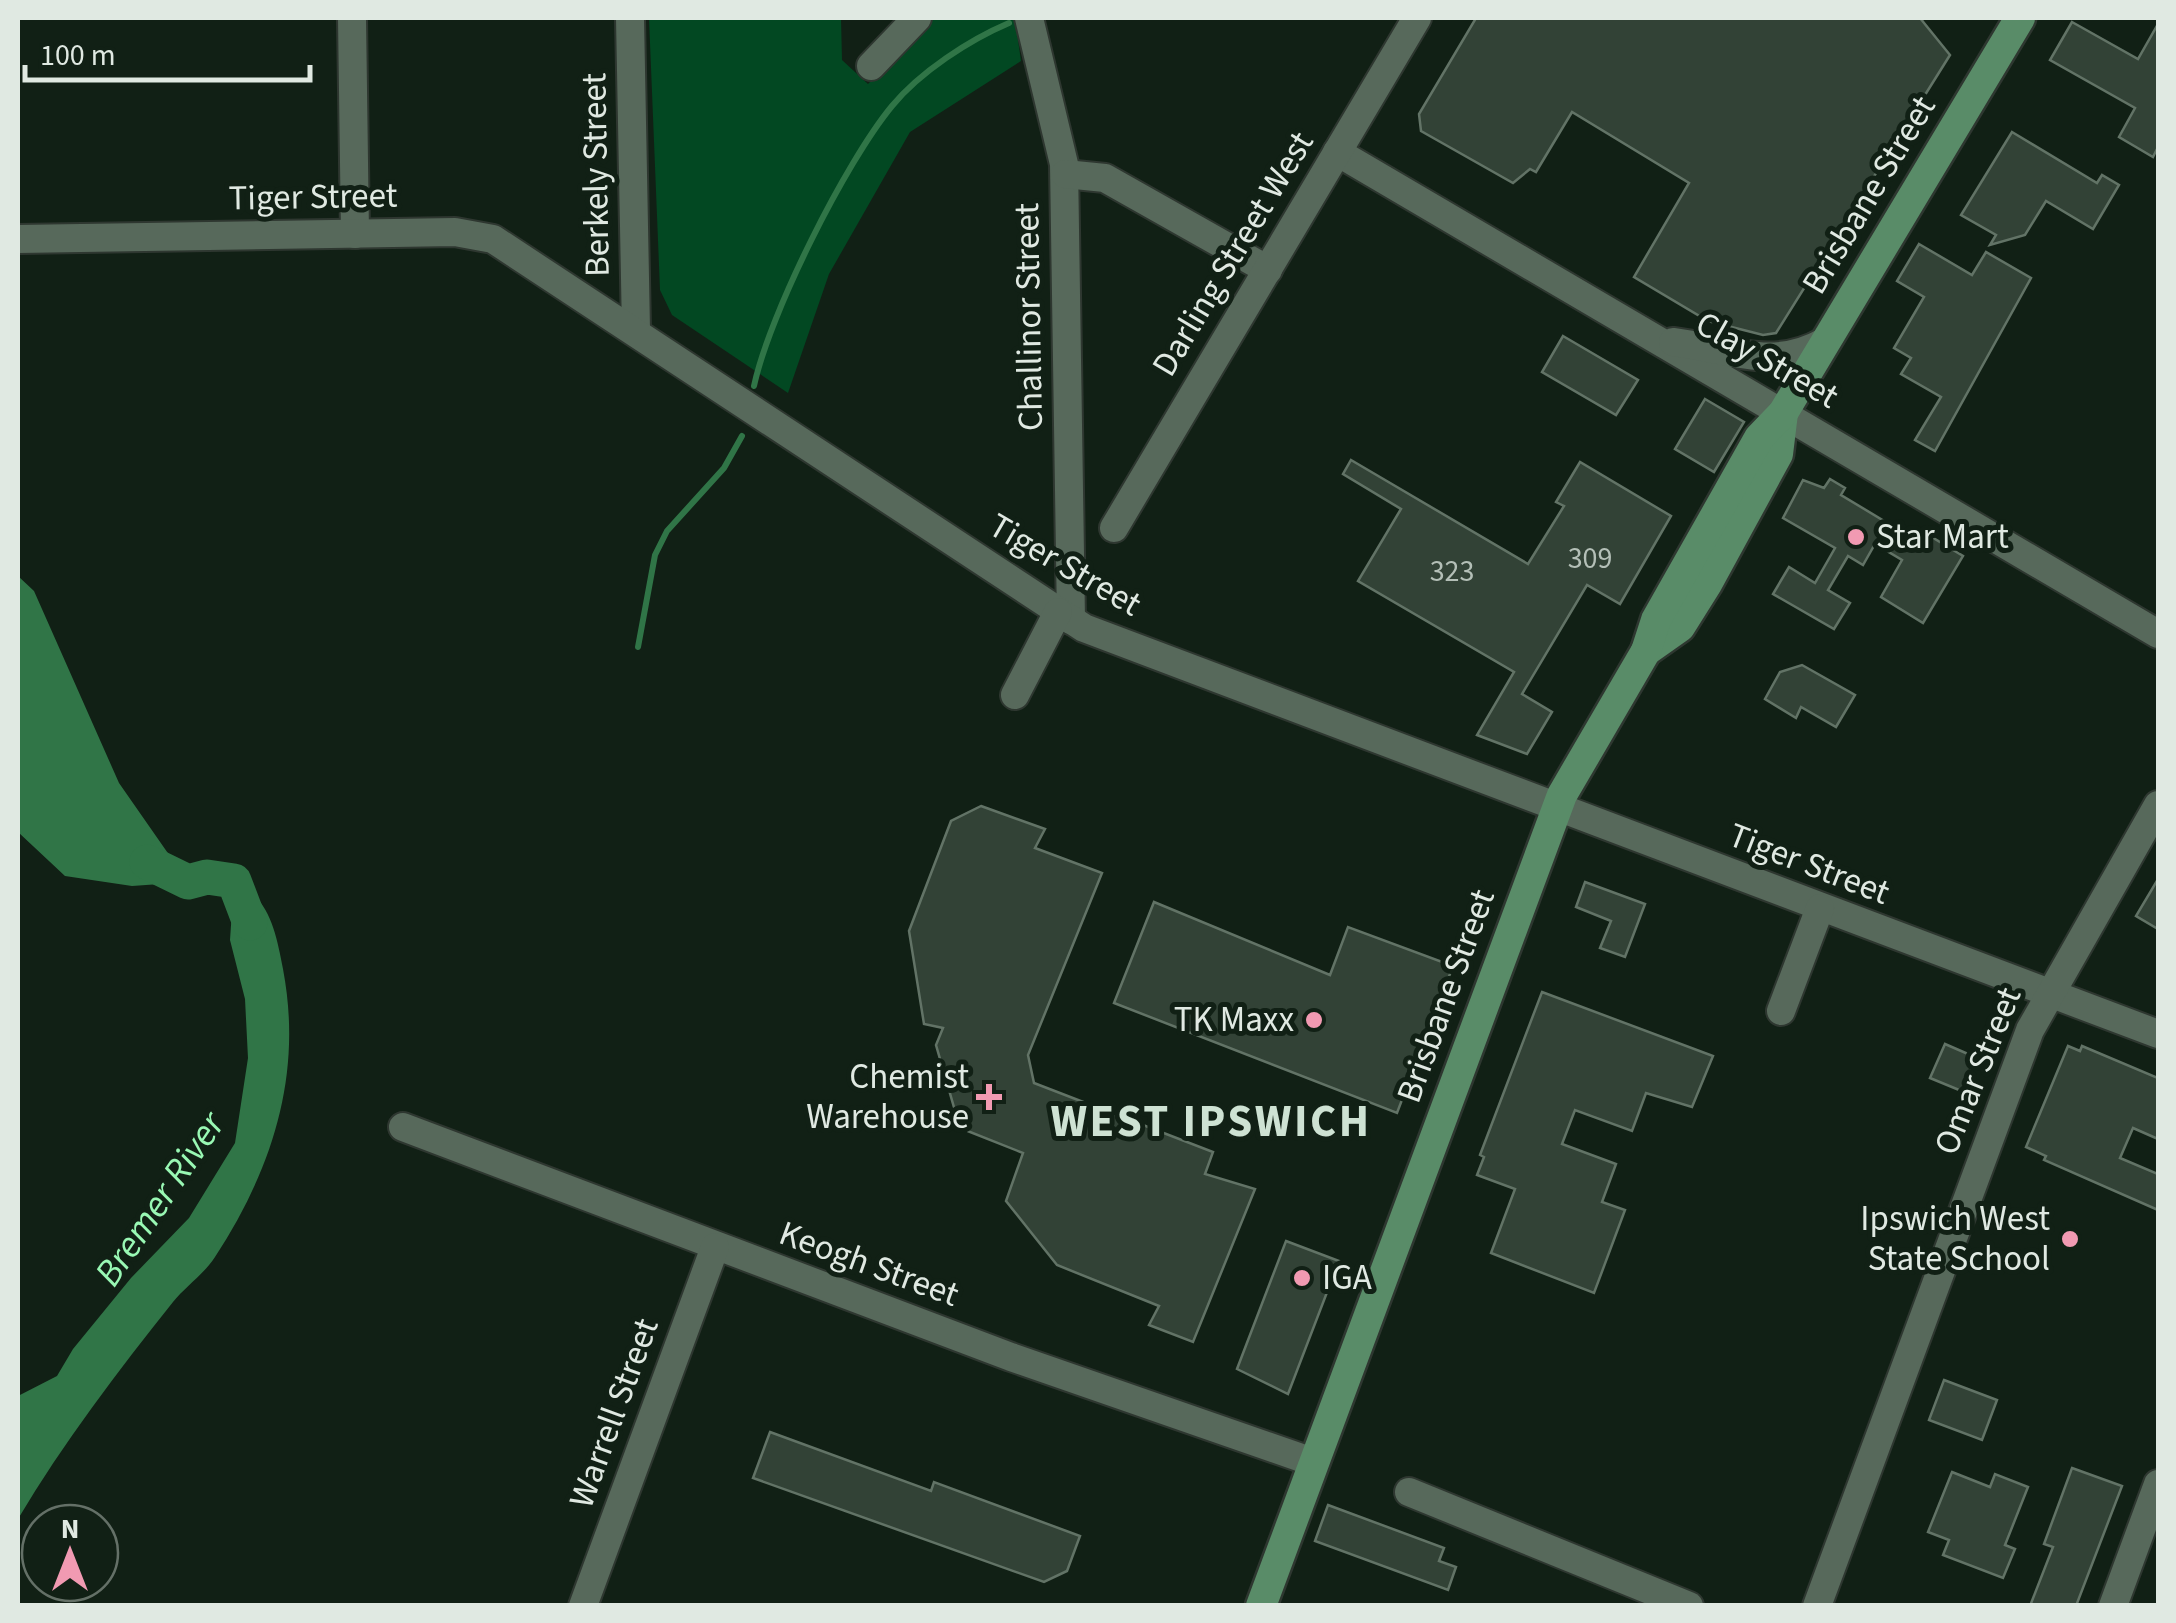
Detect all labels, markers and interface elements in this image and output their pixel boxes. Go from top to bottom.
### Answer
scale bar [25,20,310,82]
text: 100 m [40,34,116,77]
street label: Berkely Street [569,72,623,277]
street label: Brisbane Street [1790,86,1948,304]
street label: Darling Street West [1140,122,1326,386]
street label: Tiger Street [228,171,398,223]
street label: Challinor Street [1002,202,1056,431]
street label: Clay Street [1686,299,1848,421]
street label: Tiger Street [979,501,1151,629]
place label: Star Mart [1876,512,2009,562]
marker: Star Mart [1845,526,1867,548]
house number: 309 [1568,537,1612,580]
house number: 323 [1430,550,1474,593]
street label: Tiger Street [1721,810,1897,918]
street label: Brisbane Street [1384,882,1508,1110]
street label: Omar Street [1922,980,2034,1162]
place label: TK Maxx [1174,995,1294,1045]
marker: TK Maxx [1303,1009,1325,1031]
place label: Chemist Warehouse [806,1052,969,1142]
marker: Chemist Warehouse [978,1086,1000,1108]
district label: WEST IPSWICH [1051,1090,1371,1154]
water label: Bremer River [82,1099,239,1297]
place label: Ipswich West State School [1860,1194,2050,1284]
street label: Keogh Street [772,1208,966,1320]
marker: Ipswich West State School [2059,1228,2081,1250]
place label: IGA [1322,1253,1372,1303]
marker: IGA [1291,1267,1313,1289]
street label: Warrell Street [557,1311,671,1515]
north arrow [20,1503,120,1603]
text: N [61,1509,79,1549]

